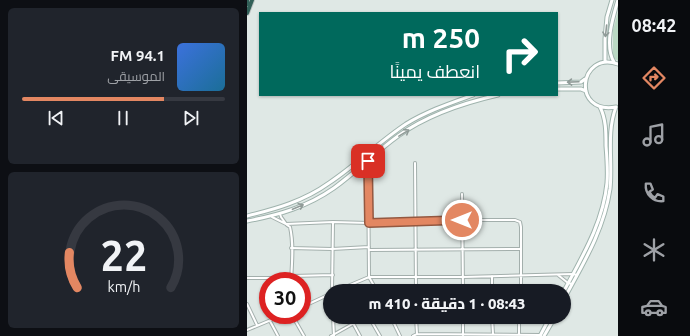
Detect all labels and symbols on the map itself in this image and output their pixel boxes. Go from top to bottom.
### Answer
one-way arrow [602,24,609,37]
one-way arrow [567,78,580,86]
one-way arrow [398,128,410,136]
pin [351,144,385,178]
position arrow [441,199,483,241]
one-way arrow [291,203,303,211]
speed limit sign: 30 [259,272,311,324]

